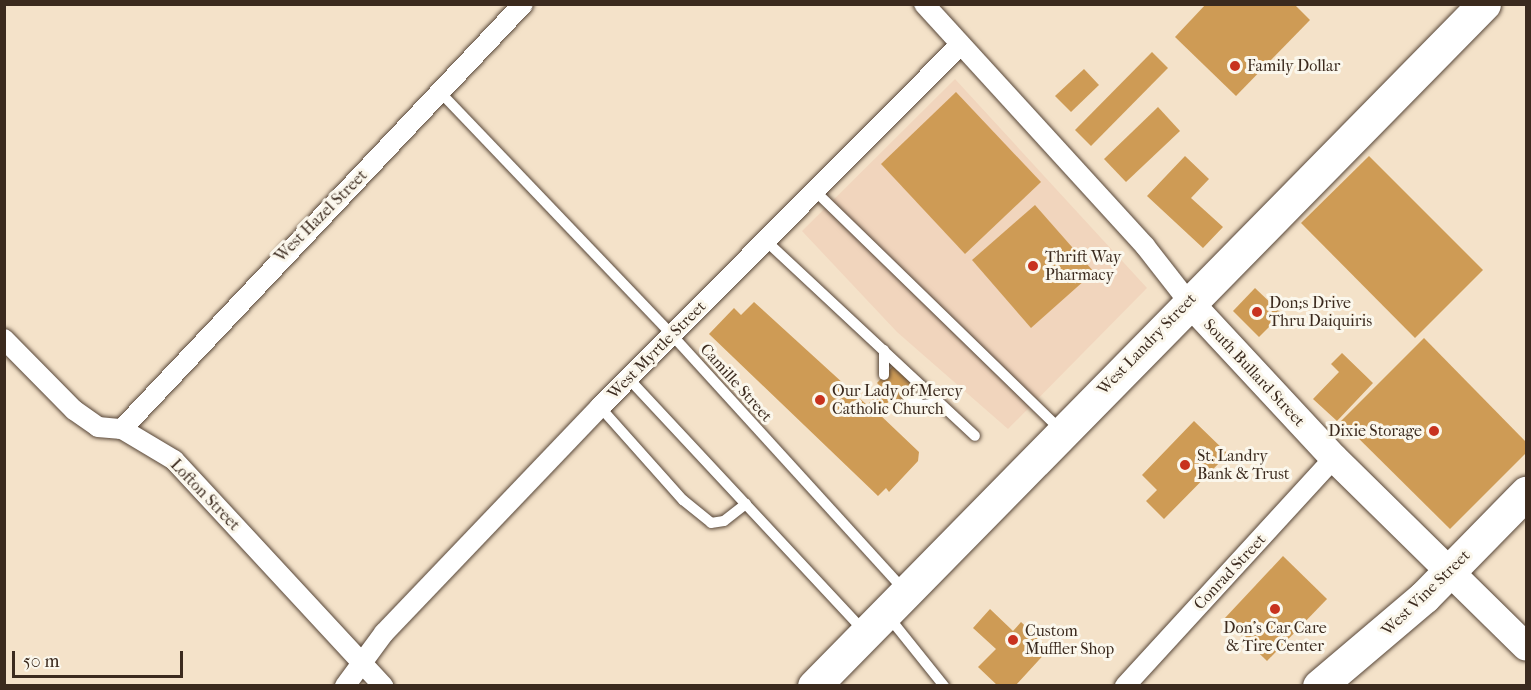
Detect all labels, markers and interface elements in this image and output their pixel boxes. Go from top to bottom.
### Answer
place label: Family Dollar [1247,56,1340,76]
marker: Family Dollar [1228,59,1242,73]
street label: West Hazel Street [271,166,371,266]
place label: Thrift Way Pharmacy [1045,247,1121,285]
marker: Thrift Way Pharmacy [1026,259,1040,273]
street label: West Landry Street [1094,289,1200,399]
place label: Don;s Drive Thru Daiquiris [1269,293,1372,331]
street label: West Myrtle Street [604,297,710,403]
marker: Don;s Drive Thru Daiquiris [1250,305,1264,319]
street label: South Bullard Street [1199,315,1309,431]
street label: Camille Street [696,340,776,426]
place label: Our Lady of Mercy Catholic Church [832,381,963,419]
marker: Our Lady of Mercy Catholic Church [813,393,827,407]
place label: Dixie Storage [1328,421,1422,441]
marker: Dixie Storage [1427,424,1441,438]
place label: St. Landry Bank & Trust [1197,446,1290,484]
street label: Lofton Street [166,455,244,535]
marker: St. Landry Bank & Trust [1178,458,1192,472]
street label: Conrad Street [1190,530,1270,614]
street label: West Vine Street [1378,546,1474,640]
marker: Don's Car Care & Tire Center [1268,602,1282,616]
place label: Don's Car Care & Tire Center [1223,618,1327,656]
place label: Custom Muffler Shop [1025,621,1114,659]
marker: Custom Muffler Shop [1006,633,1020,647]
scale bar [15,639,186,677]
text: 50 m [23,651,59,672]

